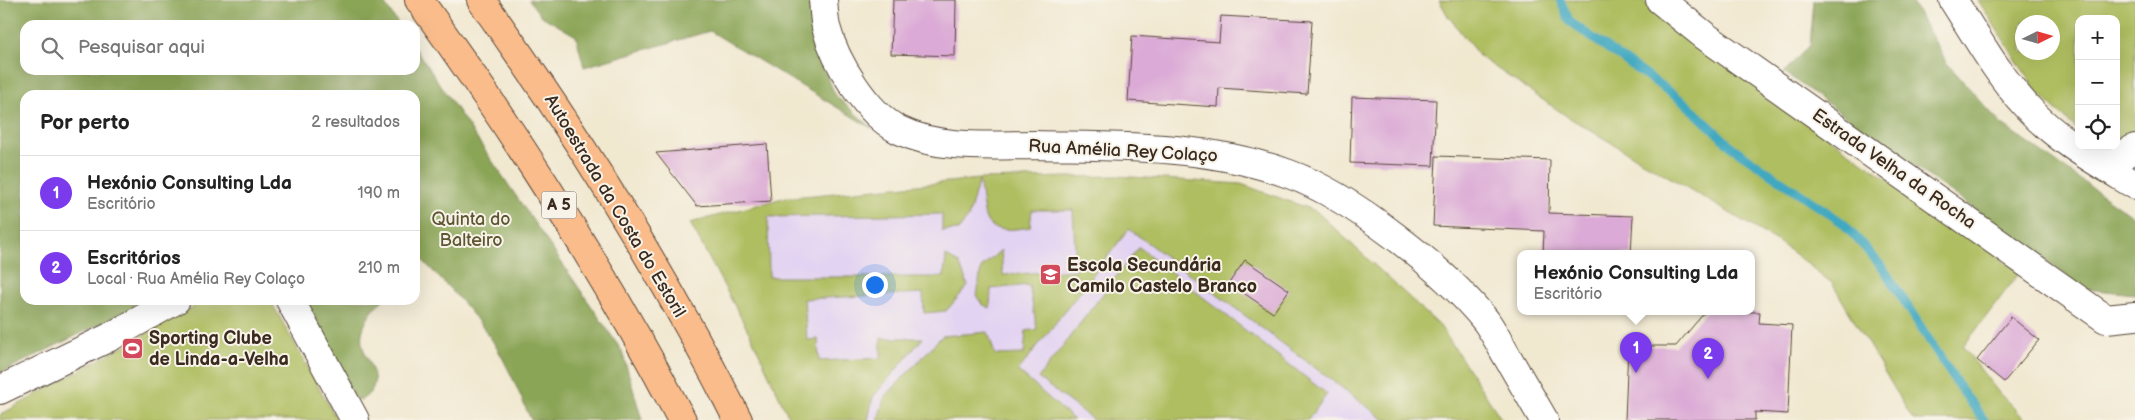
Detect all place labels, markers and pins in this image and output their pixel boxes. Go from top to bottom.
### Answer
place label: Escola Secundária Camilo Castelo Branco [1067,255,1257,297]
school or university icon: Escola Secundária Camilo Castelo Branco [1039,263,1063,287]
place label: Sporting Clube de Linda-a-Velha [149,328,289,370]
pin: 1 [1620,332,1652,373]
sports icon: Sporting Clube de Linda-a-Velha [121,336,145,360]
pin: 2 [1692,338,1724,379]

